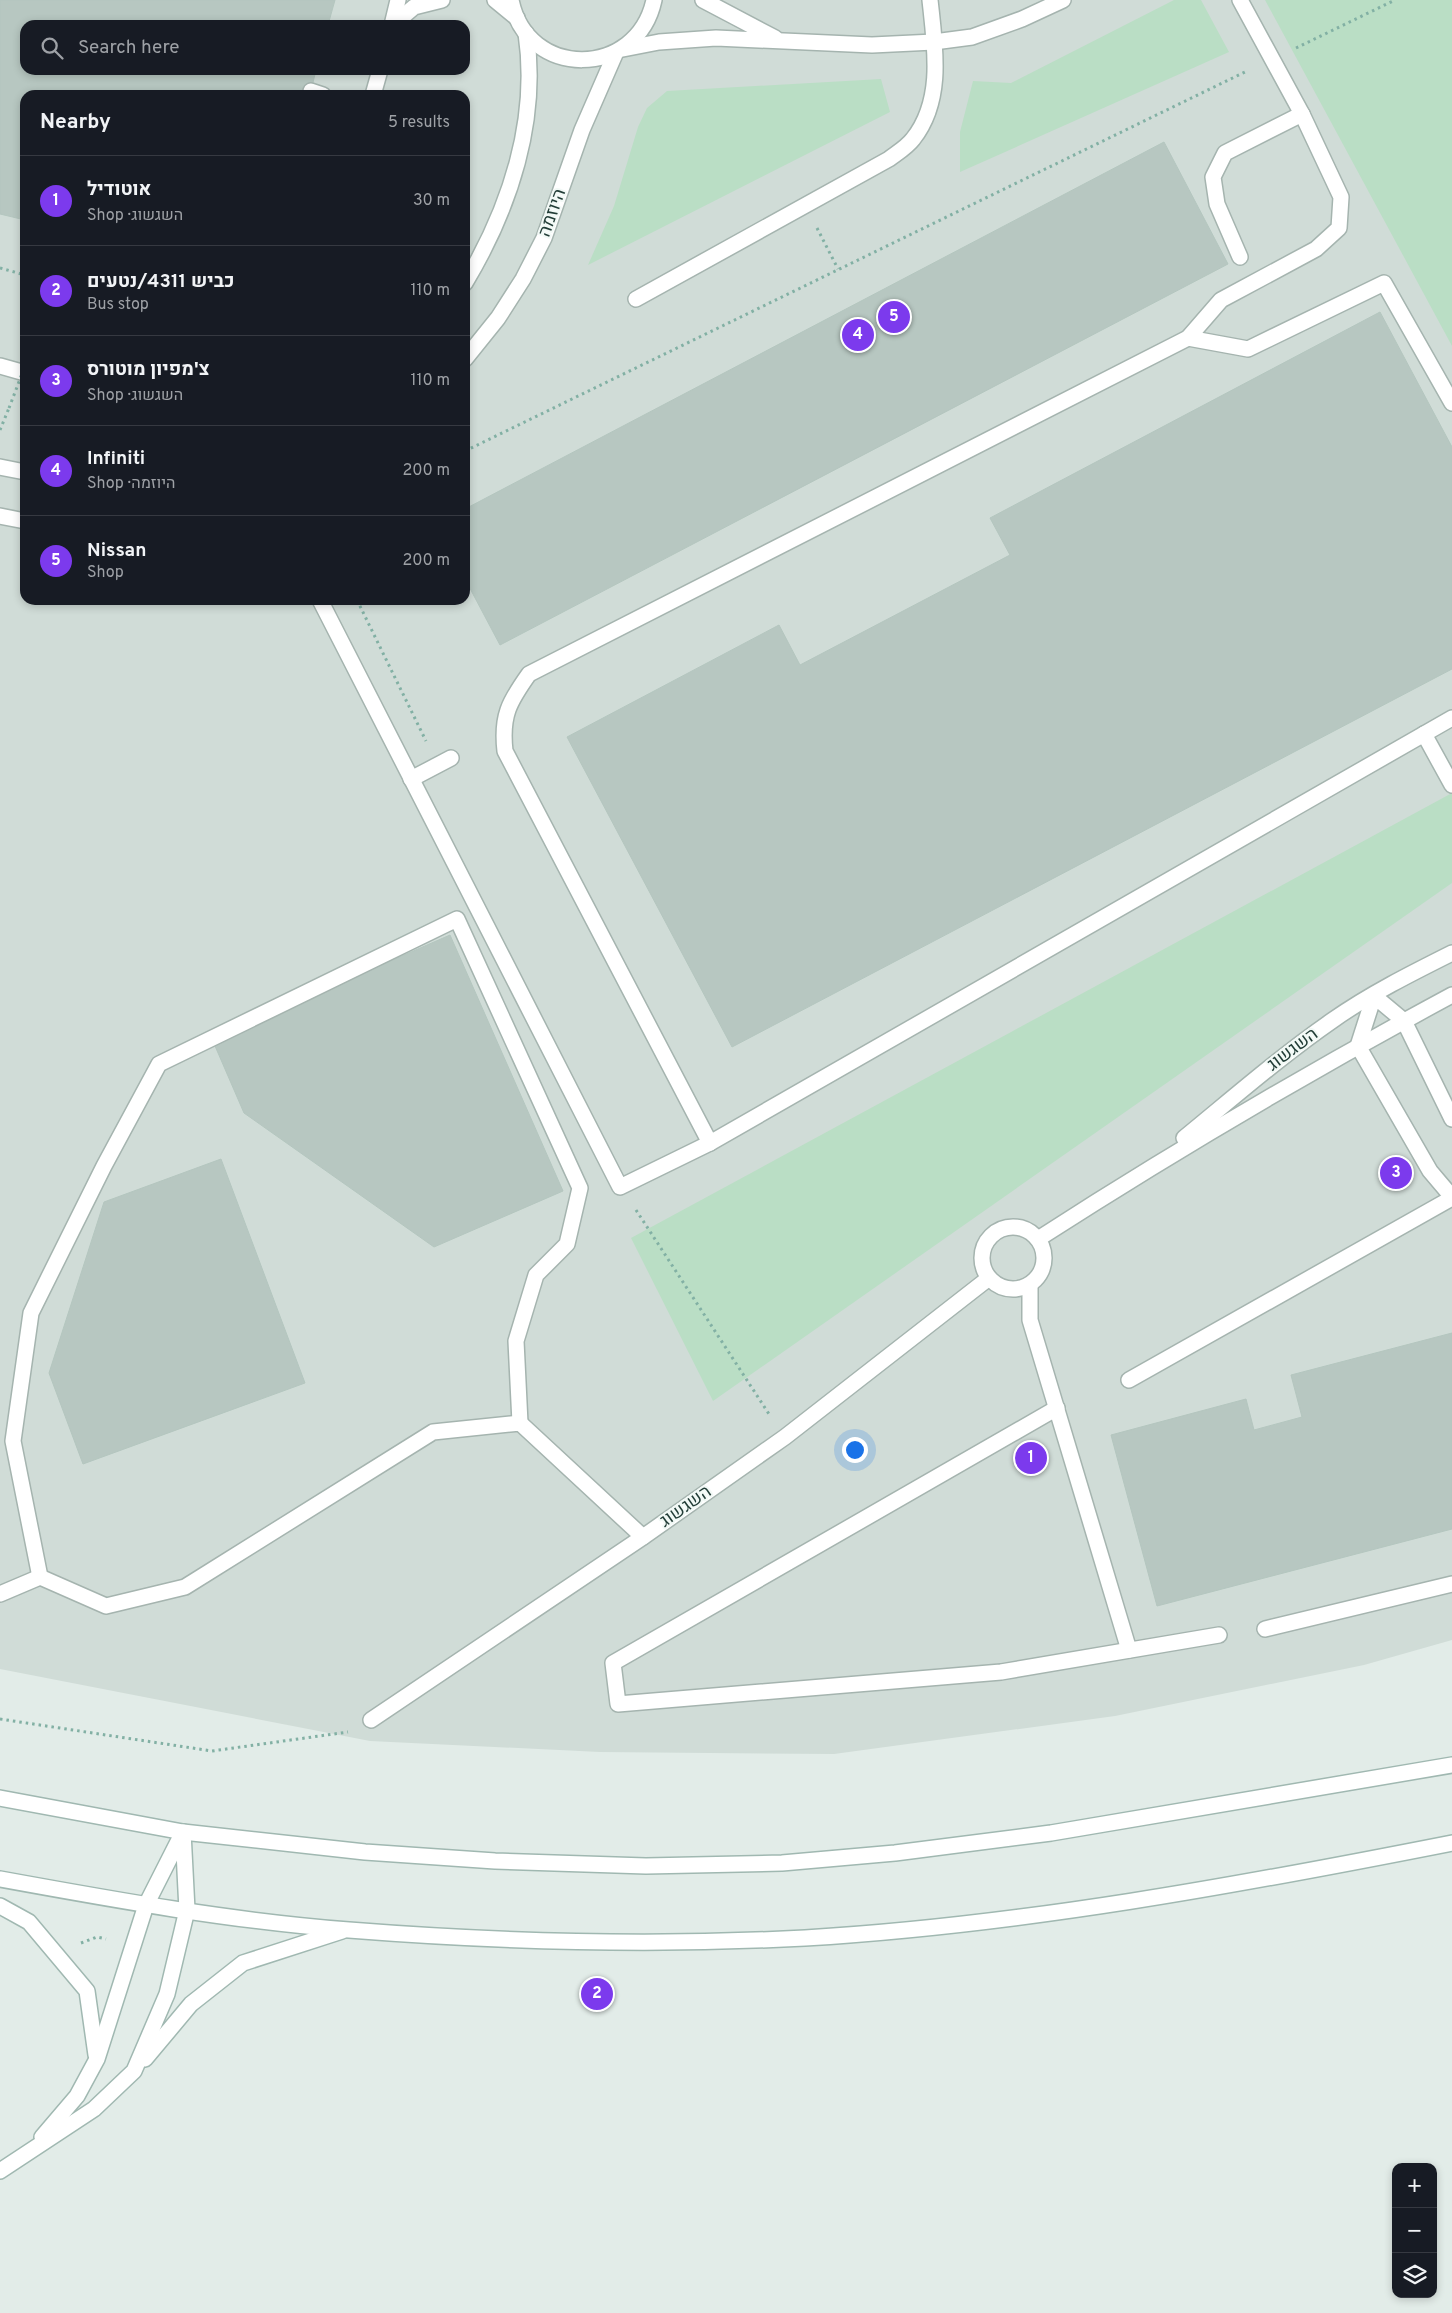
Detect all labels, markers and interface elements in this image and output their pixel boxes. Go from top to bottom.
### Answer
search box [20,20,470,75]
icon: search [38,34,66,62]
text: Search here [78,36,180,60]
text: Nearby [40,109,111,136]
text: 5 results [388,113,450,133]
text: אוטודיל [87,178,151,202]
street label: היוזמה [534,186,572,240]
text: 1 [53,191,59,211]
text: 30 m [413,191,450,211]
text: Shop · השגשוג [87,206,183,226]
text: כביש 4311/נטעים [87,270,234,294]
text: 2 [51,281,61,301]
text: 110 m [410,281,450,301]
text: Bus stop [87,295,149,315]
pin: 5 [878,298,910,336]
pin: 4 [842,316,874,354]
text: צ'מפיון מוטורס [87,358,210,382]
text: 3 [51,371,61,391]
text: 110 m [410,371,450,391]
text: Shop · השגשוג [87,386,183,406]
text: Infiniti [87,447,145,471]
text: 4 [51,461,61,481]
text: 200 m [402,461,450,481]
text: Shop · היוזמה [87,474,175,494]
text: Nissan [87,539,147,563]
text: 5 [51,551,61,571]
text: 200 m [402,551,450,571]
text: Shop [87,563,124,583]
street label: השגשוג [1263,1023,1323,1077]
pin: 3 [1380,1154,1412,1192]
your location [842,1437,868,1463]
pin: 1 [1015,1439,1047,1477]
street label: השגשוג [655,1481,717,1533]
pin: 2 [581,1975,613,2013]
map controls [1392,2163,1437,2298]
button: + [1392,2163,1437,2208]
button: − [1392,2208,1437,2253]
button: layers [1392,2253,1437,2298]

